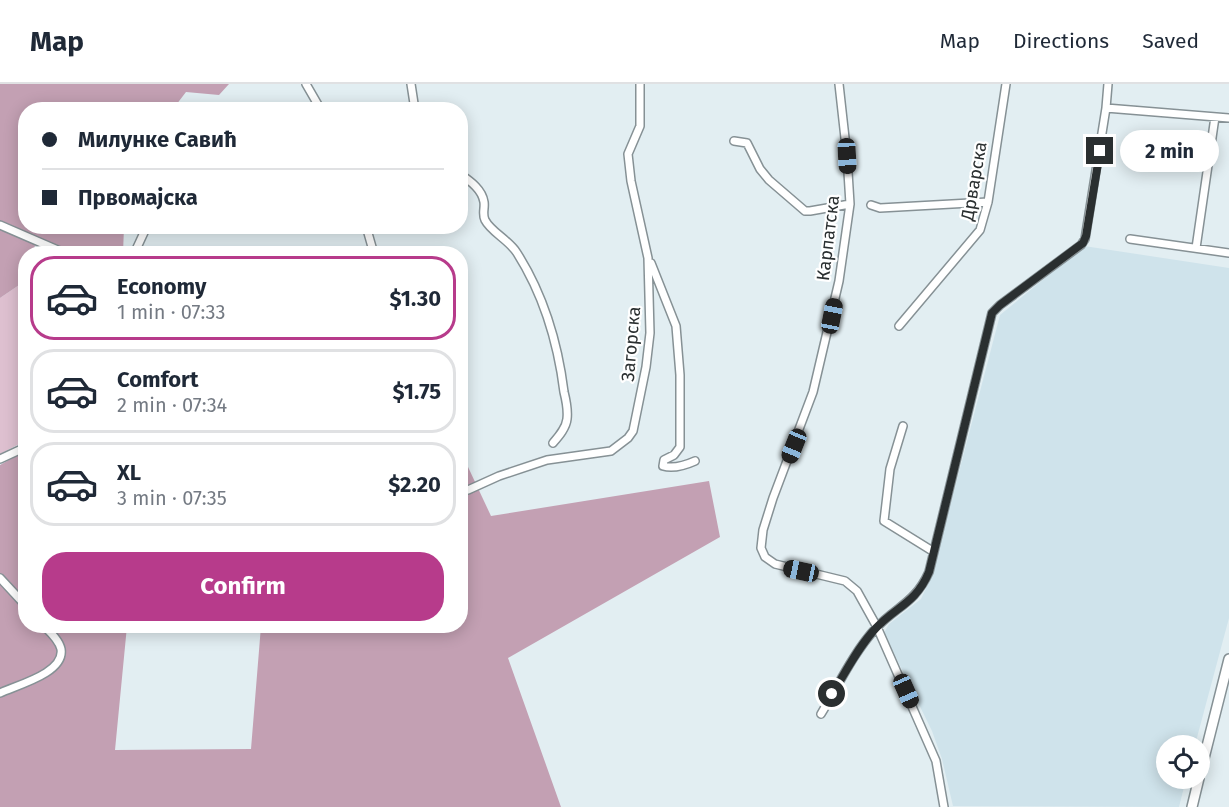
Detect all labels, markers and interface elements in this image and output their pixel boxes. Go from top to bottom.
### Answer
text: Map [30,25,84,58]
text: Map [940,28,980,54]
text: Directions [1013,28,1109,54]
text: Saved [1142,28,1199,54]
text: Милунке Савић [78,126,237,153]
callout: 2 min [1121,130,1220,172]
route end [1086,137,1113,164]
car [837,138,857,174]
text: 2 min [1145,139,1194,163]
street label: Дрварска [956,140,992,223]
text: Првомајска [78,184,198,211]
street label: Карпатска [812,194,844,282]
icon: car [45,271,99,325]
text: Economy [117,273,206,300]
text: $1.30 [390,285,441,312]
car [820,297,844,335]
text: 1 min · 07:33 [117,300,225,324]
street label: Загорска [617,306,645,382]
icon: car [45,364,99,418]
text: Comfort [117,366,198,393]
text: $1.75 [392,378,441,405]
text: 2 min · 07:34 [117,393,227,417]
car [779,426,809,466]
icon: car [45,457,99,511]
text: XL [117,459,141,486]
text: $2.20 [388,471,441,498]
text: 3 min · 07:35 [117,486,227,510]
button: Confirm [42,552,444,621]
car [782,558,820,584]
car [890,671,922,711]
route start [818,680,845,707]
map controls [1156,735,1210,789]
button: locate [1156,735,1210,789]

